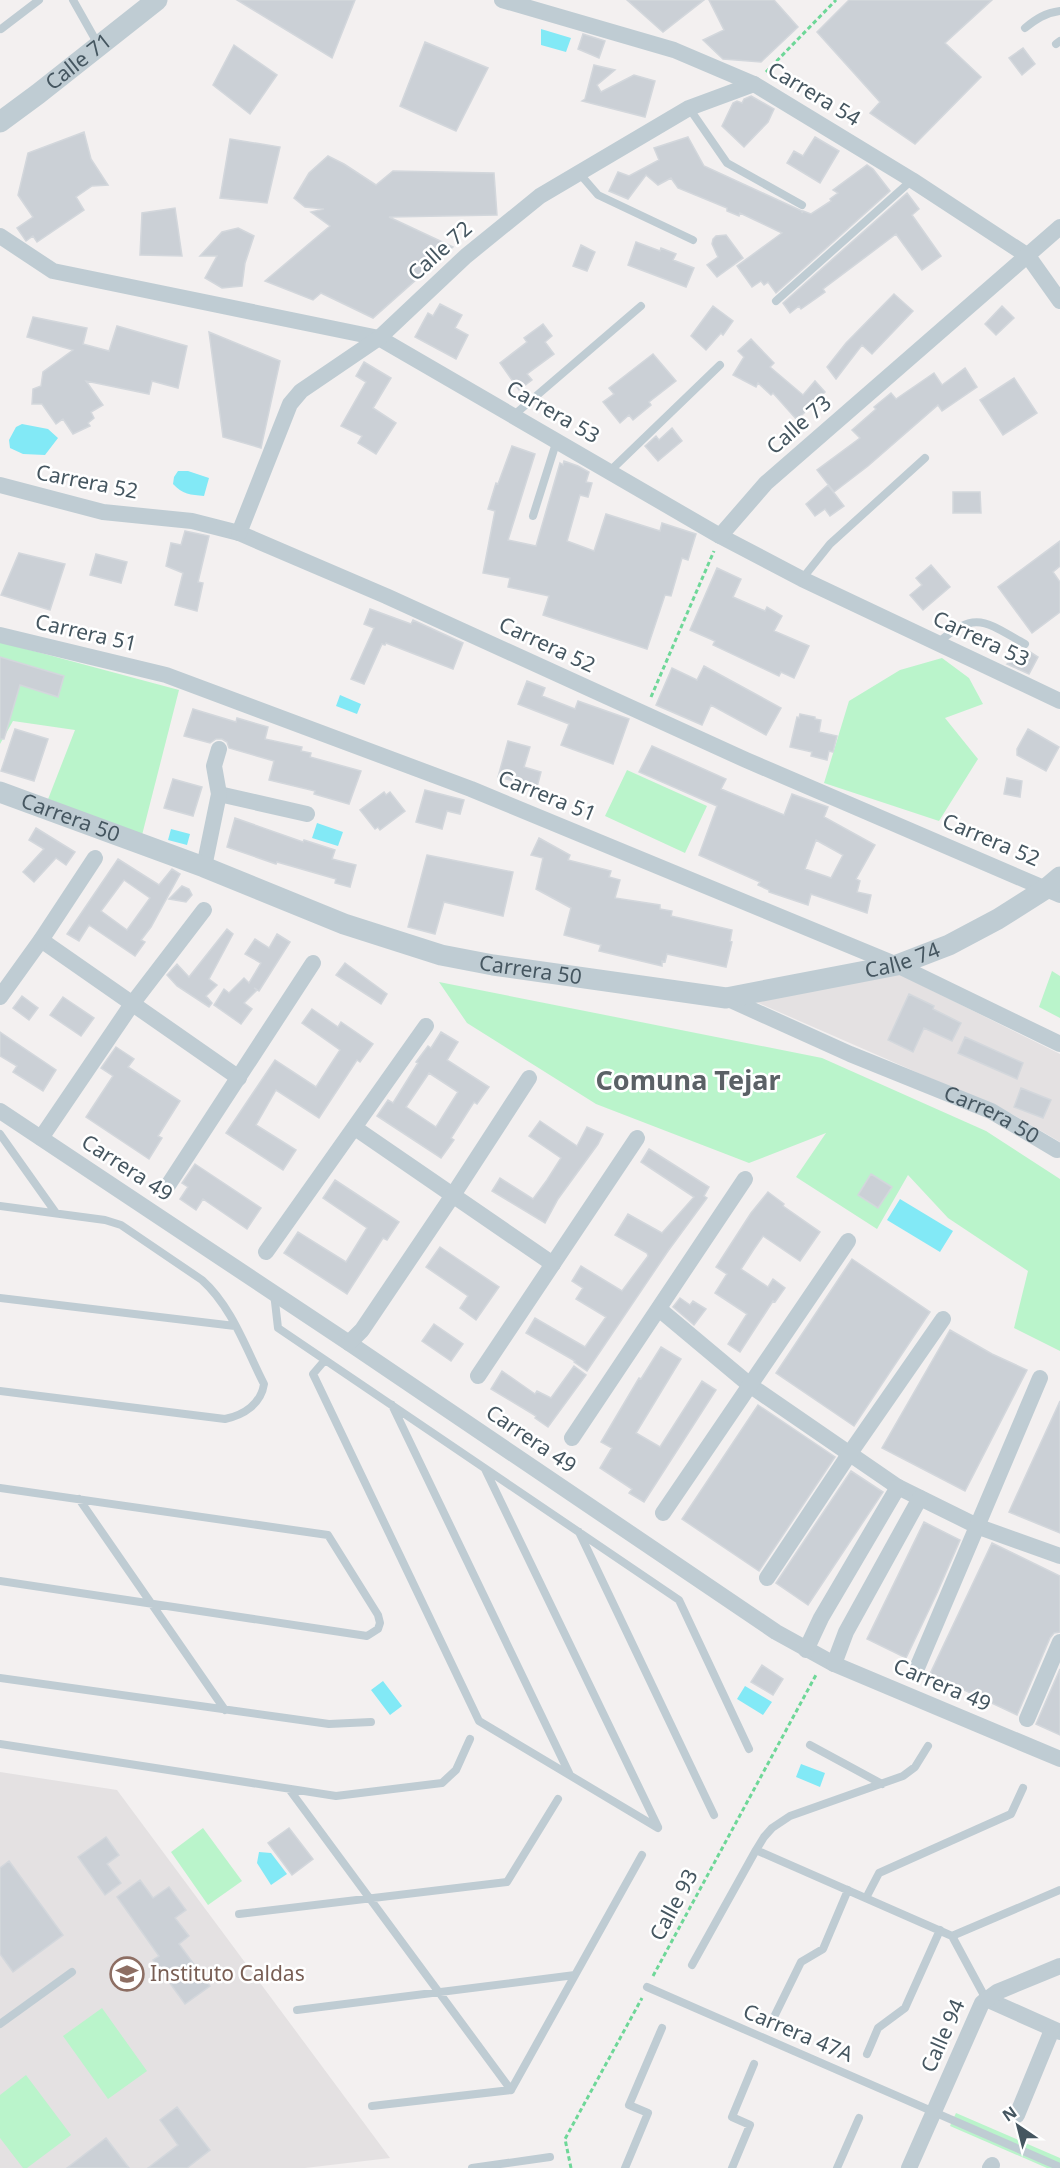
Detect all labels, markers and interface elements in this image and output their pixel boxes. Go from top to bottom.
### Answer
street label: Calle 71 [39,26,117,96]
street label: Carrera 54 [763,55,866,132]
street label: Calle 72 [401,214,477,286]
street label: Carrera 53 [502,373,605,449]
street label: Calle 73 [760,388,837,460]
street label: Carrera 52 [34,457,141,505]
street label: Carrera 53 [929,604,1034,673]
street label: Carrera 51 [33,607,140,657]
street label: Carrera 52 [495,610,600,679]
street label: Carrera 51 [494,763,601,827]
street label: Carrera 50 [17,786,124,848]
street label: Carrera 52 [938,806,1044,872]
street label: Calle 74 [862,935,944,984]
street label: Carrera 50 [477,948,584,990]
district label: Comuna Tejar [596,1061,780,1098]
street label: Carrera 50 [940,1078,1045,1149]
street label: Carrera 49 [77,1127,179,1207]
street label: Carrera 49 [481,1398,582,1479]
street label: Carrera 49 [889,1651,995,1717]
street label: Calle 93 [643,1864,704,1945]
school or university icon: Instituto Caldas [109,1956,145,1992]
place label: Instituto Caldas [150,1959,305,1987]
street label: Calle 94 [914,1995,971,2077]
street label: Carrera 47A [739,1996,858,2068]
north arrow [988,2096,1048,2156]
text: N [998,2101,1021,2126]

